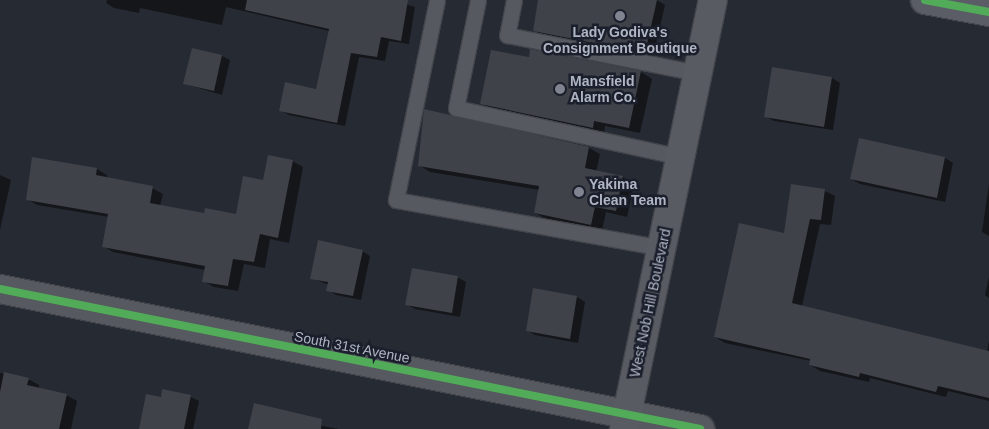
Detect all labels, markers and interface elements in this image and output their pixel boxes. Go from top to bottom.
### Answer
marker: Lady Godiva's Consignment Boutique [614,10,626,22]
place label: Lady Godiva's Consignment Boutique [543,24,697,56]
place label: Mansfield Alarm Co. [570,73,636,105]
marker: Mansfield Alarm Co. [554,83,566,95]
place label: Yakima Clean Team [589,176,667,208]
marker: Yakima Clean Team [573,186,585,198]
street label: West Nob Hill Boulevard [626,227,674,379]
street label: South 31st Avenue [292,327,412,367]

